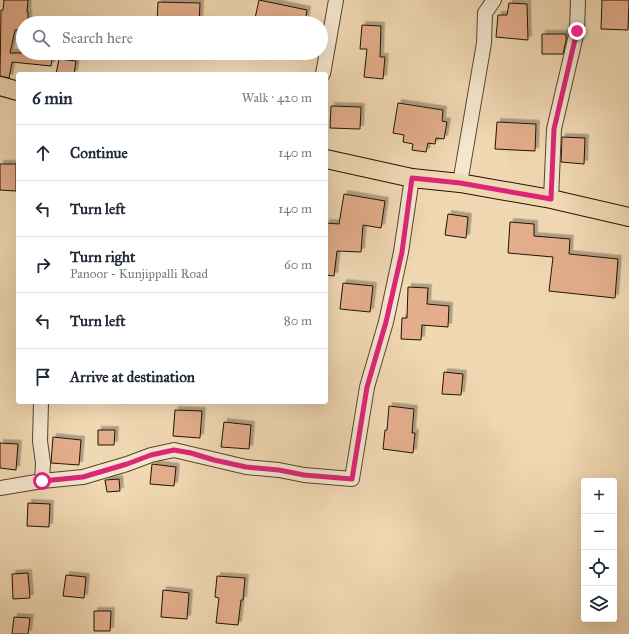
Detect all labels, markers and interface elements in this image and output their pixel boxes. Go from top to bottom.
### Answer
search box [16,16,328,60]
route end [568,22,586,40]
icon: search [30,27,52,49]
text: Search here [62,29,133,47]
text: 6 min [32,88,73,109]
text: Walk · 420 m [242,90,312,106]
icon: ahead [32,142,54,164]
text: Continue [70,144,128,162]
text: 140 m [278,145,312,161]
icon: left [32,198,54,220]
text: Turn left [70,200,126,218]
text: 140 m [278,201,312,217]
text: Turn right [70,248,135,266]
icon: right [32,254,54,276]
text: 60 m [284,257,312,273]
text: Panoor - Kunjippalli Road [70,266,208,282]
icon: left [32,310,54,332]
text: Turn left [70,312,126,330]
text: 80 m [284,313,312,329]
icon: arrive [32,366,54,388]
text: Arrive at destination [70,368,195,386]
route start [33,472,51,490]
map controls [581,478,617,622]
button: + [581,478,617,514]
button: − [581,514,617,550]
button: locate [581,550,617,586]
button: layers [581,586,617,622]

